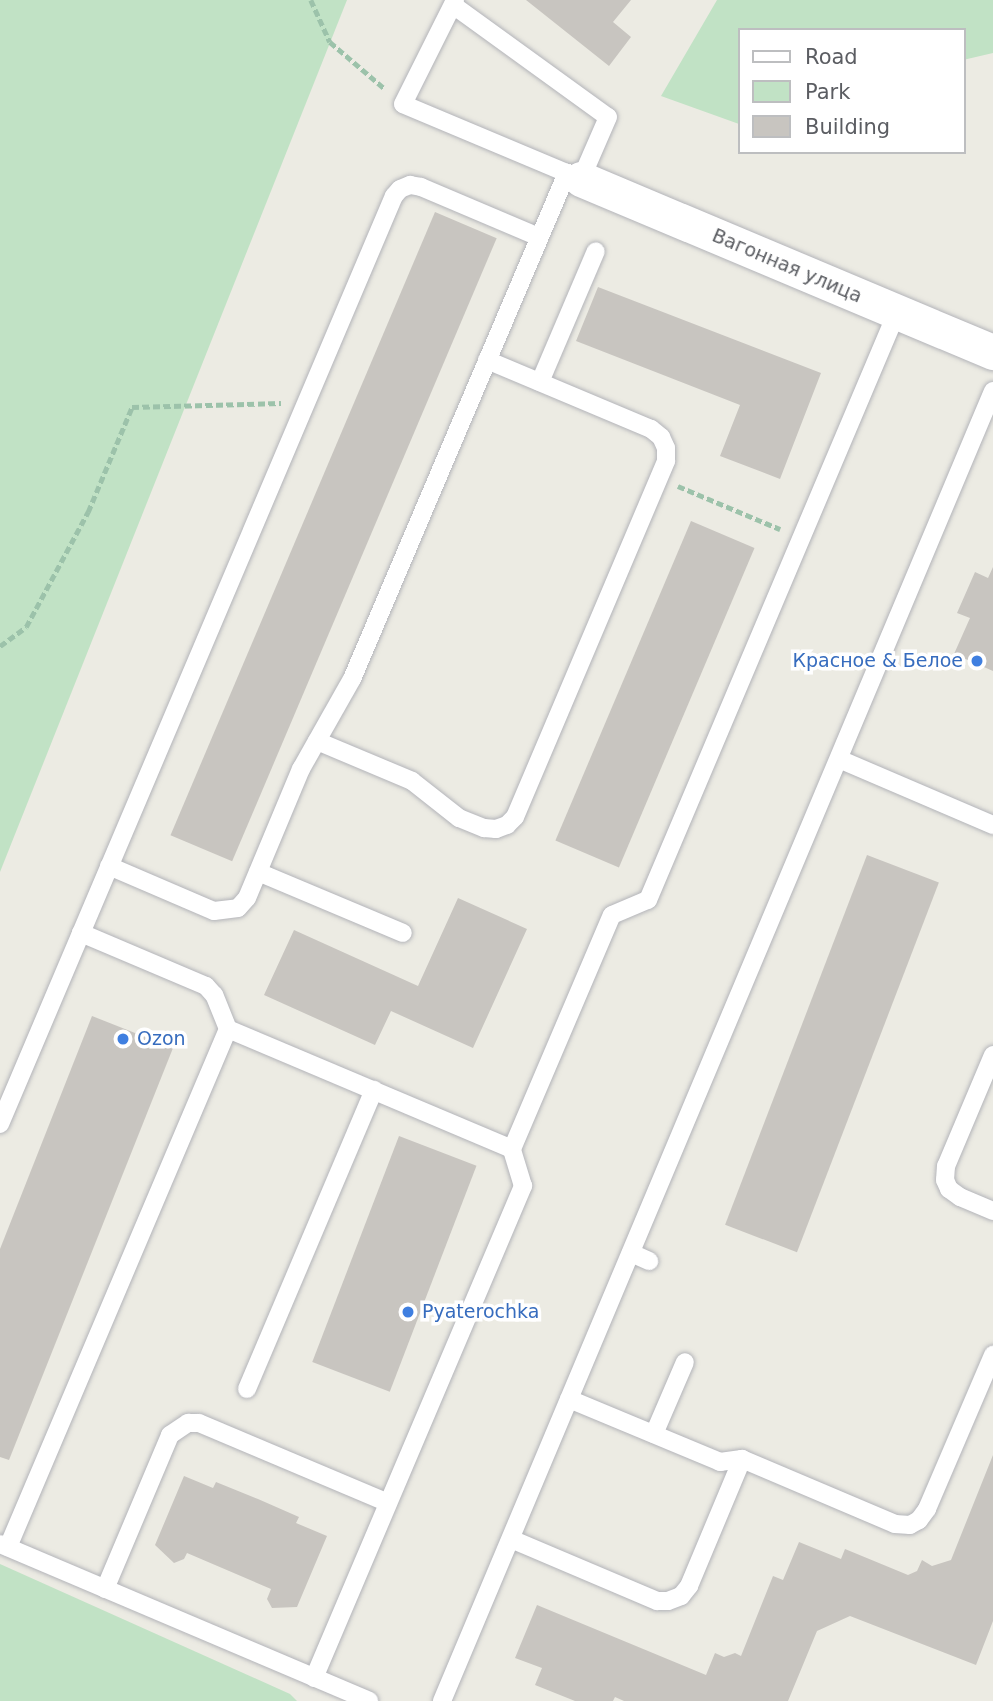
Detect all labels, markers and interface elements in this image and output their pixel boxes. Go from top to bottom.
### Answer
legend [738,28,965,154]
text: Road [805,45,858,69]
text: Park [805,80,850,104]
text: Building [805,115,890,139]
street label: Вагонная улица [709,224,865,308]
place label: Красное & Белое [793,650,963,672]
marker: Красное & Белое [969,653,985,669]
place label: Ozon [137,1028,186,1050]
marker: Ozon [115,1031,131,1047]
place label: Pyaterochka [422,1301,539,1323]
marker: Pyaterochka [400,1304,416,1320]

